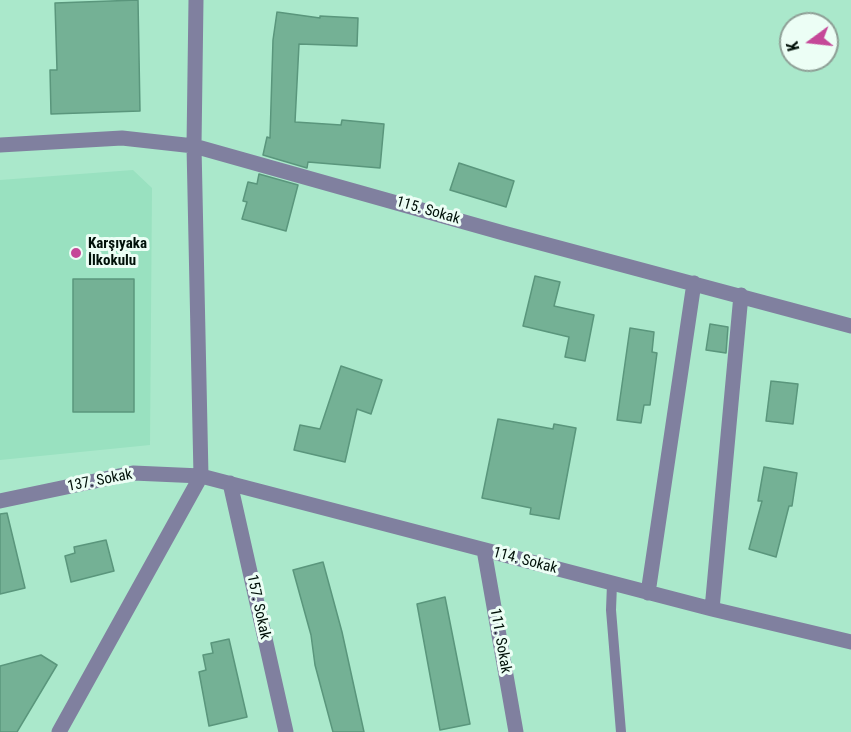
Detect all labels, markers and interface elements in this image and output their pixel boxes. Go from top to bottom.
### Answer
north arrow [779,12,839,72]
text: K [783,40,803,53]
street label: 115. Sokak [394,193,462,229]
place label: Karşıyaka İlkokulu [88,235,147,270]
marker: Karşıyaka İlkokulu [69,246,83,260]
street label: 137. Sokak [66,466,134,496]
street label: 114. Sokak [491,544,559,578]
street label: 157. Sokak [242,573,274,641]
street label: 111. Sokak [485,607,515,675]

